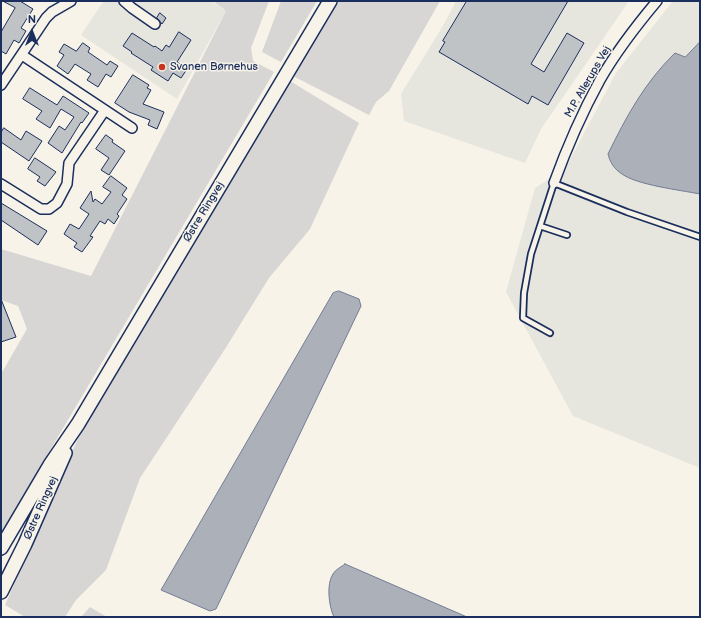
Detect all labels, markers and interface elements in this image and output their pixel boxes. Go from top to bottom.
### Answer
north arrow [12,12,52,52]
text: N [28,13,36,26]
street label: M.P. Allerups Vej [562,44,614,120]
place label: Svanen Børnehus [170,60,258,74]
marker: Svanen Børnehus [157,62,167,72]
street label: Østre Ringvej [181,179,227,245]
street label: Østre Ringvej [21,474,61,542]

